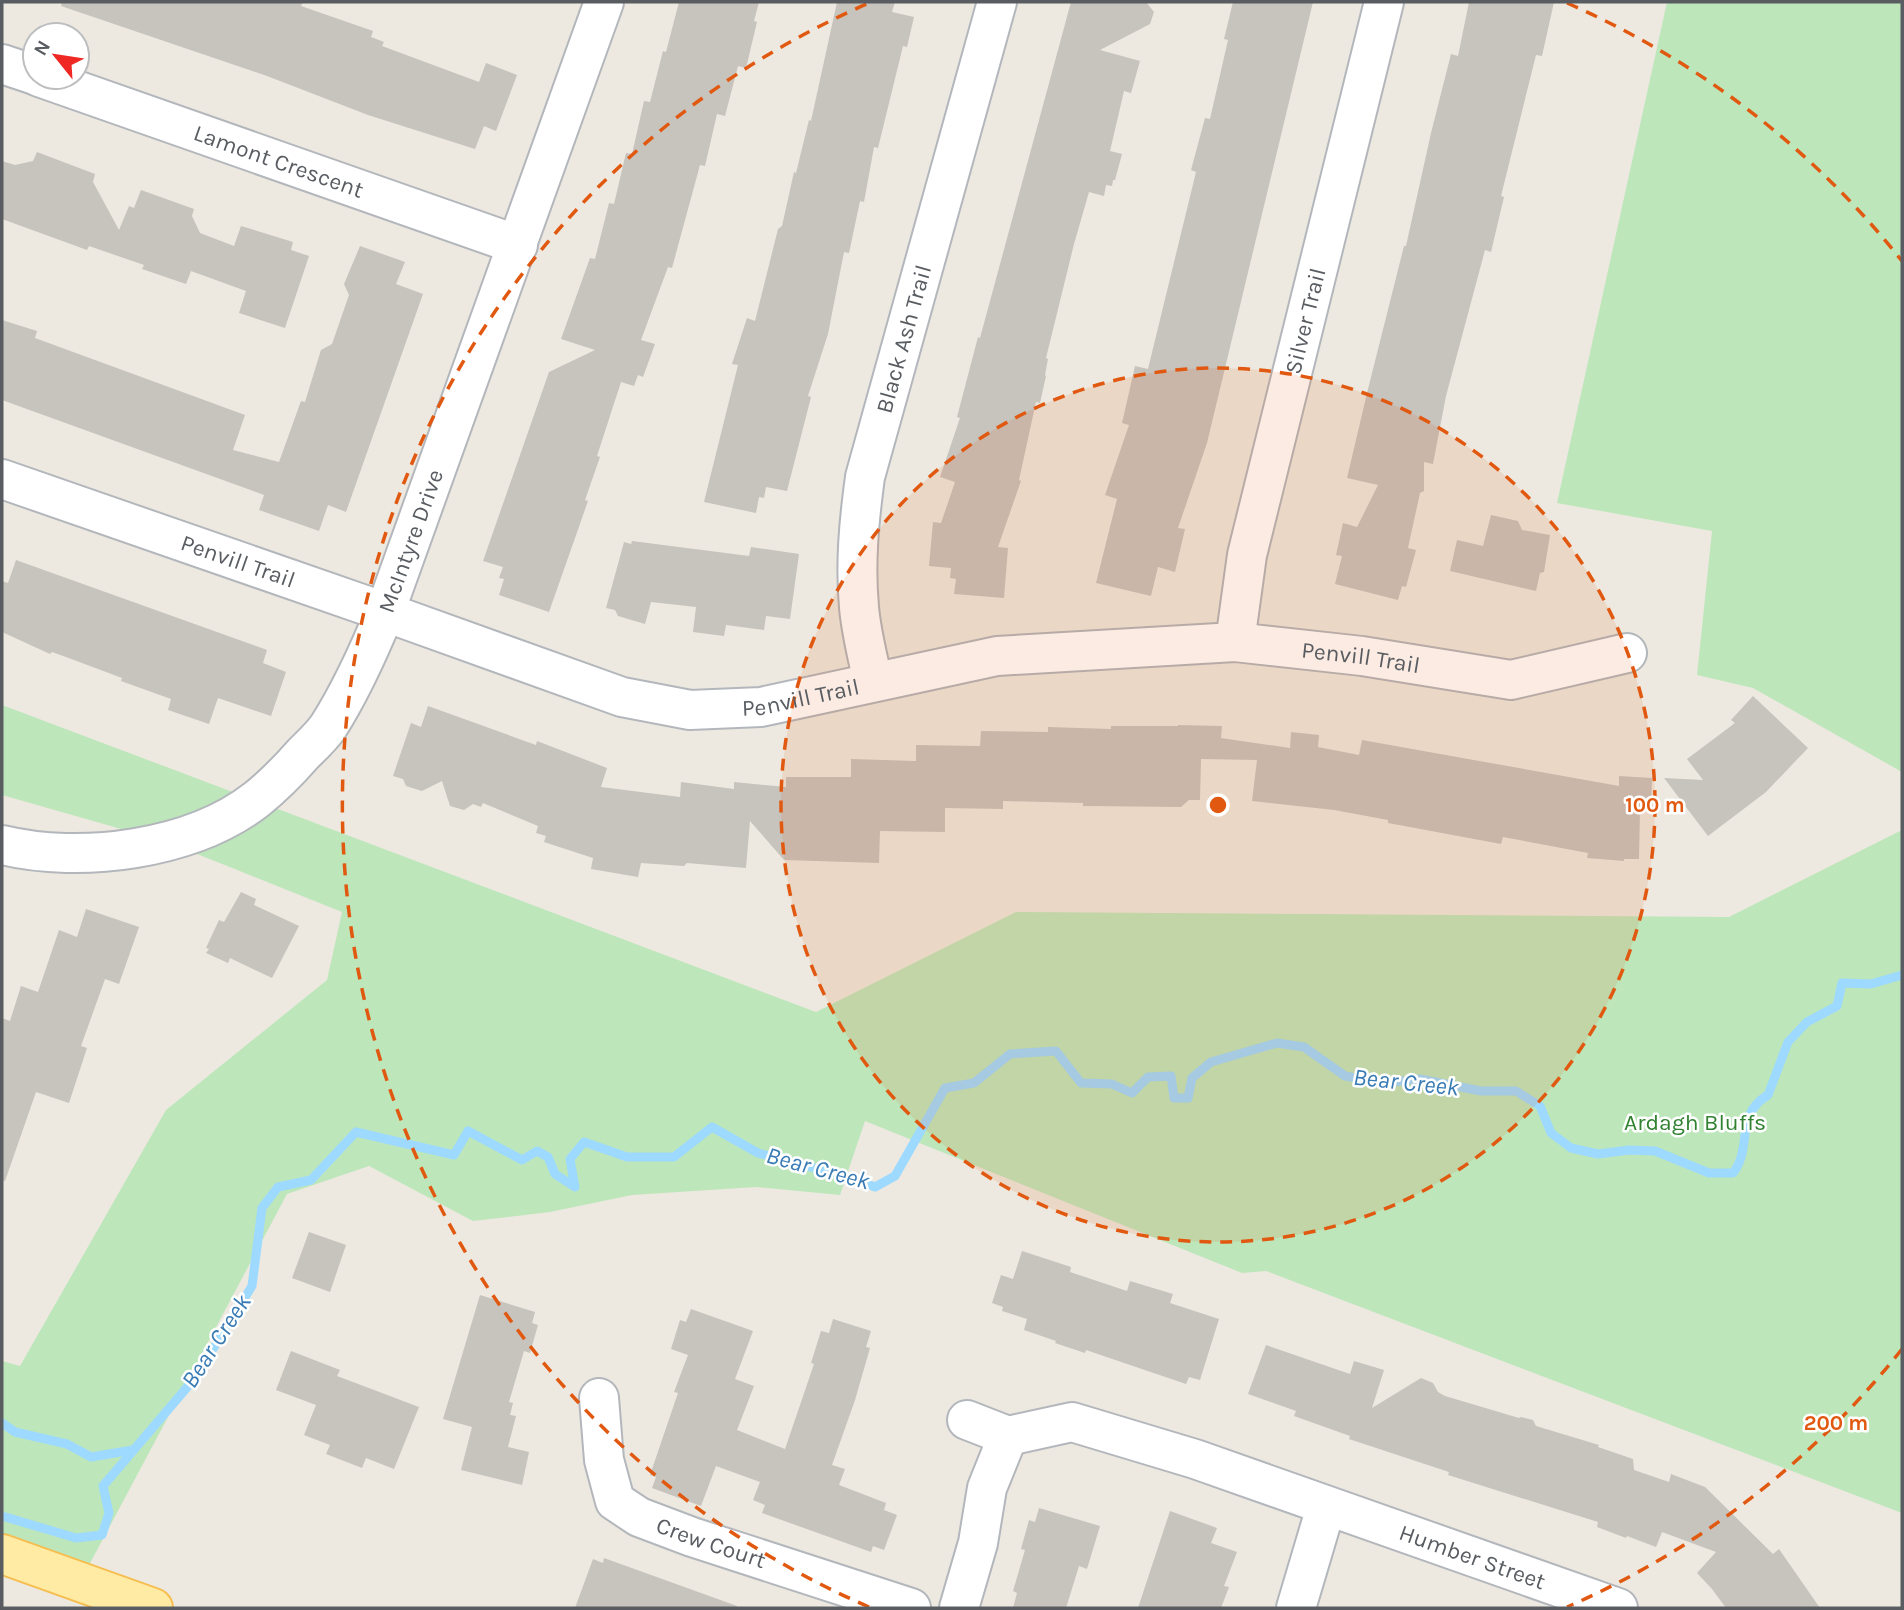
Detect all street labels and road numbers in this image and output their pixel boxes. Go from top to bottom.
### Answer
street label: Lamont Crescent [190,119,367,204]
street label: Black Ash Trail [870,262,937,416]
street label: Silver Trail [1279,265,1332,377]
street label: McIntyre Drive [373,466,449,616]
street label: Penvill Trail [177,529,299,594]
street label: Penvill Trail [1300,636,1422,679]
street label: Penvill Trail [741,673,862,722]
street label: Crew Court [652,1512,769,1574]
street label: Humber Street [1395,1519,1549,1595]

